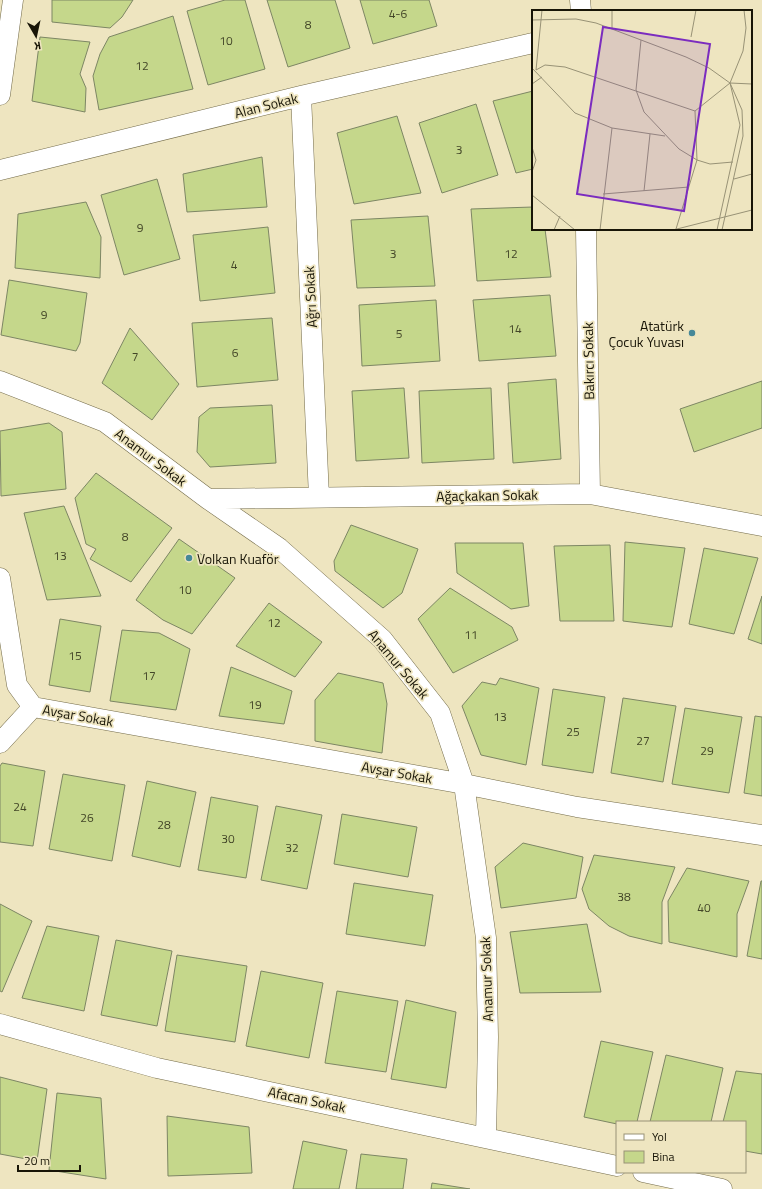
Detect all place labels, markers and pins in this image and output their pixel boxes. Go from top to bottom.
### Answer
place label: Atatürk Çocuk Yuvası [608,315,684,352]
marker: Atatürk Çocuk Yuvası [687,328,697,338]
place label: Volkan Kuaför [197,548,279,569]
marker: Volkan Kuaför [184,553,194,563]

